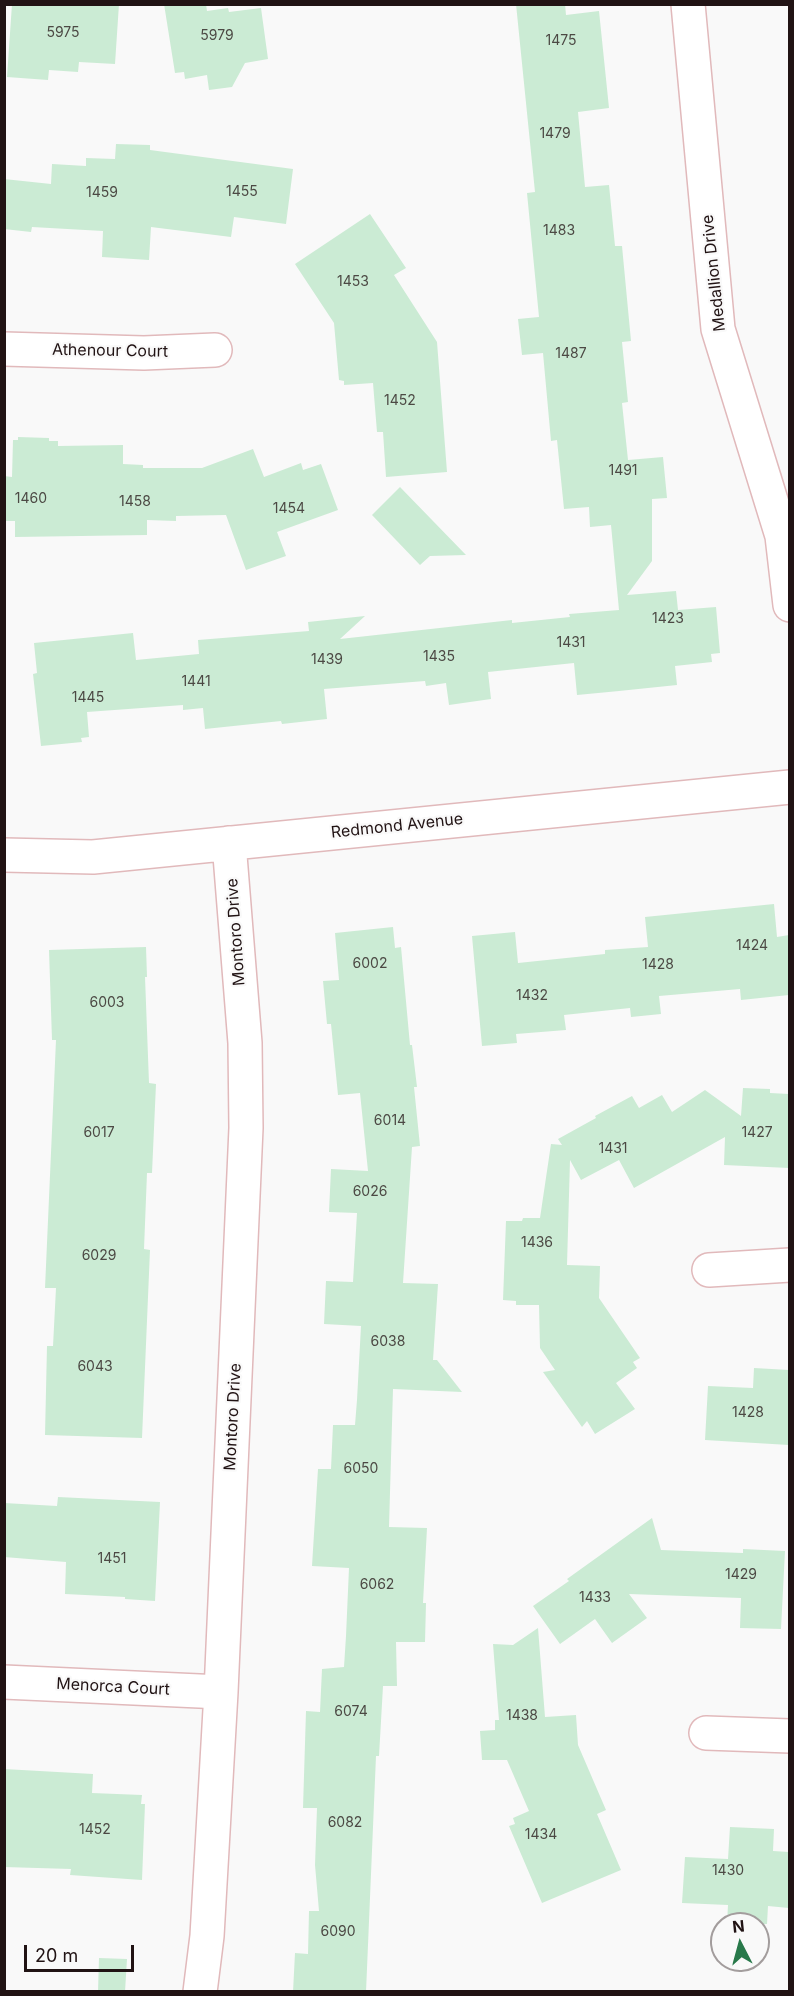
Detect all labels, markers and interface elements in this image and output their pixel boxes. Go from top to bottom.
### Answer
house number: 5975 [46,25,80,41]
house number: 5979 [200,28,234,44]
house number: 1475 [545,33,577,49]
house number: 1479 [539,126,571,142]
house number: 1455 [226,184,258,200]
house number: 1459 [86,185,118,201]
street label: Medallion Drive [698,214,730,332]
house number: 1483 [543,223,575,239]
house number: 1453 [337,274,369,290]
street label: Athenour Court [52,340,168,362]
house number: 1487 [555,346,587,362]
house number: 1452 [384,393,416,409]
house number: 1491 [608,463,638,479]
house number: 1460 [15,491,47,507]
house number: 1458 [119,494,151,510]
house number: 1454 [273,501,305,517]
house number: 1423 [652,611,684,627]
house number: 1431 [556,635,586,651]
house number: 1435 [423,649,455,665]
house number: 1439 [311,652,343,668]
house number: 1441 [181,674,211,690]
house number: 1445 [72,690,104,706]
street label: Redmond Avenue [330,810,464,842]
street label: Montoro Drive [223,878,249,986]
house number: 1424 [736,938,768,954]
house number: 6002 [353,956,387,972]
house number: 1428 [642,957,674,973]
house number: 1432 [516,988,548,1004]
house number: 6003 [90,995,124,1011]
house number: 6014 [374,1113,406,1129]
house number: 6017 [83,1125,115,1141]
house number: 1427 [741,1125,773,1141]
house number: 1431 [598,1141,628,1157]
house number: 6026 [353,1184,387,1200]
house number: 1436 [521,1235,553,1251]
house number: 6029 [82,1248,116,1264]
house number: 6038 [371,1334,405,1350]
house number: 6043 [77,1359,113,1375]
street label: Montoro Drive [221,1363,245,1471]
house number: 1428 [732,1405,764,1421]
house number: 6050 [344,1461,378,1477]
house number: 1451 [98,1551,126,1567]
house number: 1429 [725,1567,757,1583]
house number: 6062 [360,1577,394,1593]
house number: 1433 [579,1590,611,1606]
street label: Menorca Court [56,1674,170,1700]
house number: 6074 [334,1704,368,1720]
house number: 1438 [506,1708,538,1724]
house number: 6082 [328,1815,362,1831]
house number: 1452 [79,1822,111,1838]
house number: 1434 [525,1827,557,1843]
house number: 1430 [712,1863,744,1879]
north arrow [710,1912,770,1972]
text: N [731,1916,745,1937]
house number: 6090 [320,1924,356,1940]
scale bar [27,1933,136,1971]
text: 20 m [35,1945,78,1966]

